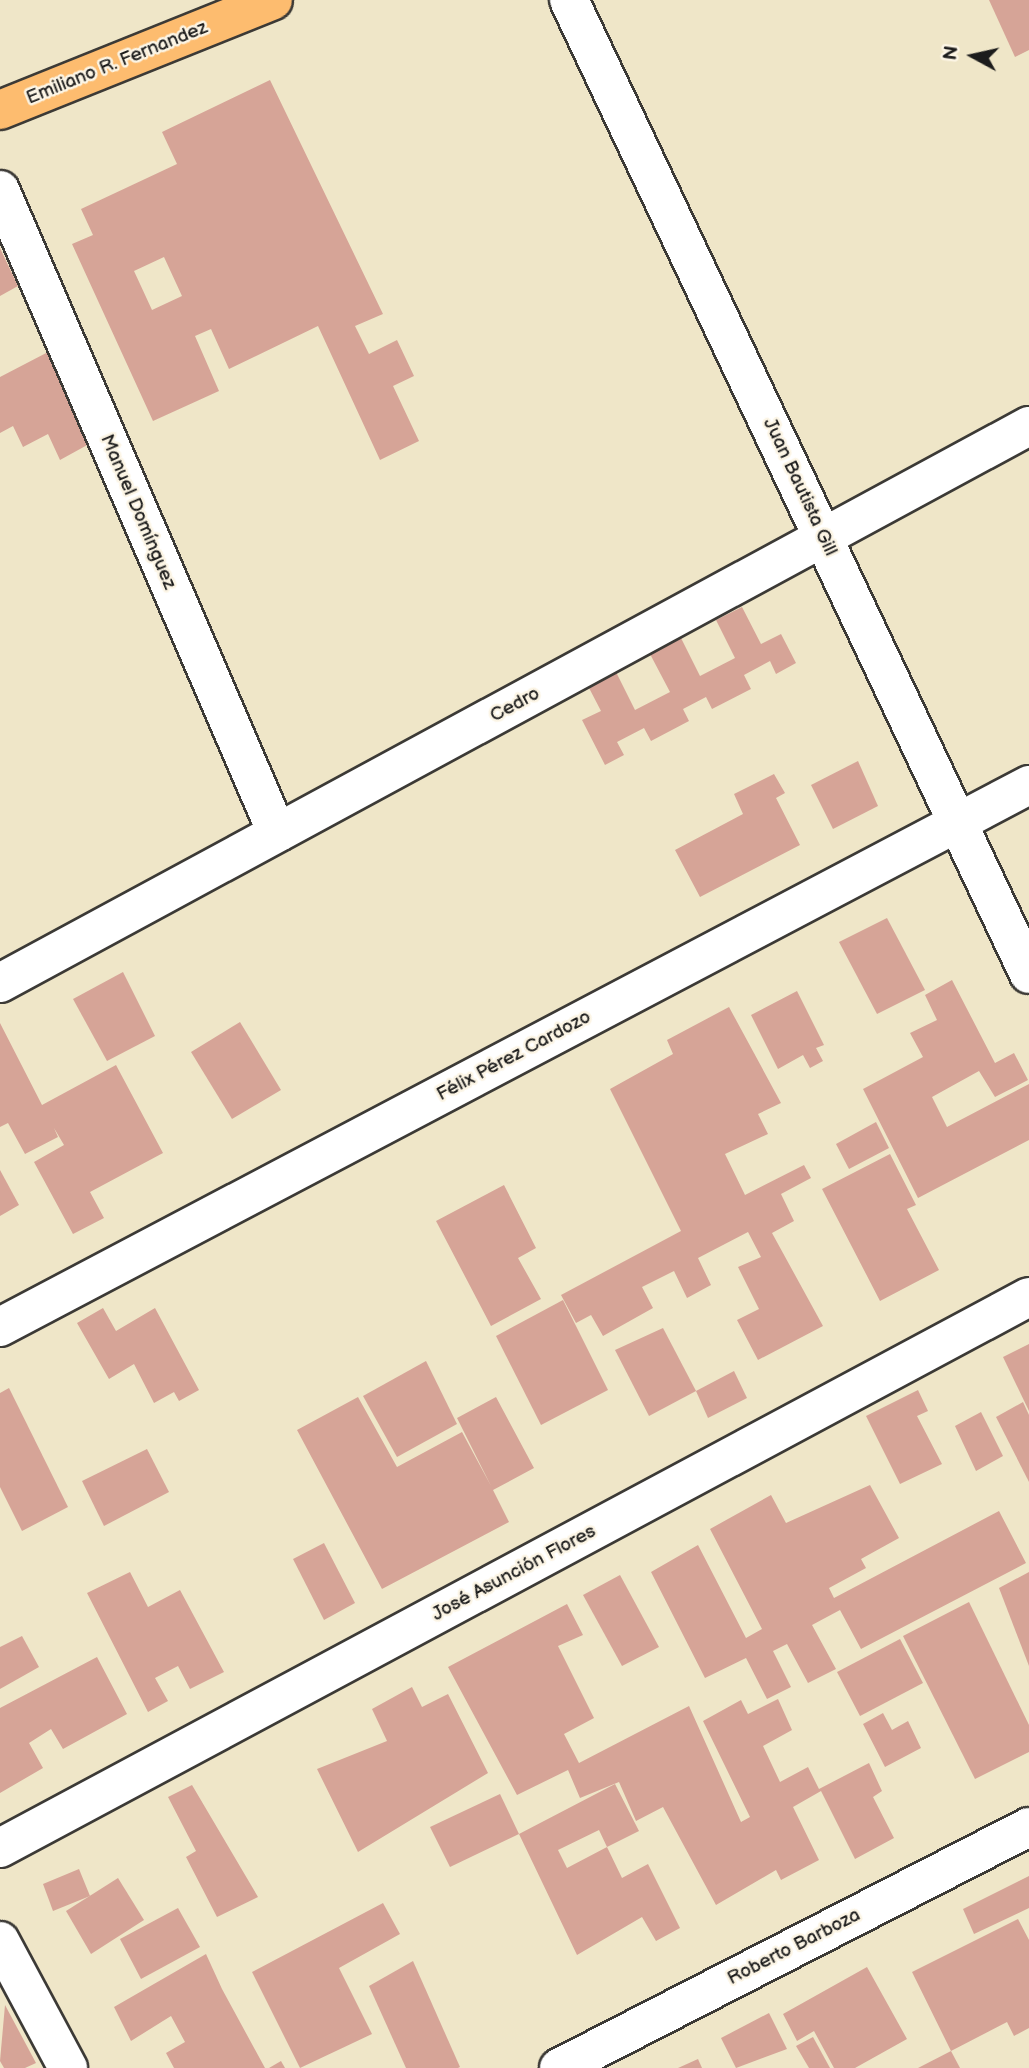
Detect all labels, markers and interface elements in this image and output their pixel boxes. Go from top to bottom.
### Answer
street label: Emiliano R. Fernandez [23,16,211,110]
north arrow [938,21,1008,91]
text: N [939,44,964,62]
street label: Juan Bautista Gill [758,414,842,560]
street label: Manuel Domínguez [95,431,181,593]
street label: Cedro [486,683,544,727]
street label: Félix Pérez Cardozo [433,1006,595,1106]
street label: José Asunción Flores [428,1520,600,1626]
street label: Roberto Barboza [724,1904,864,1990]

